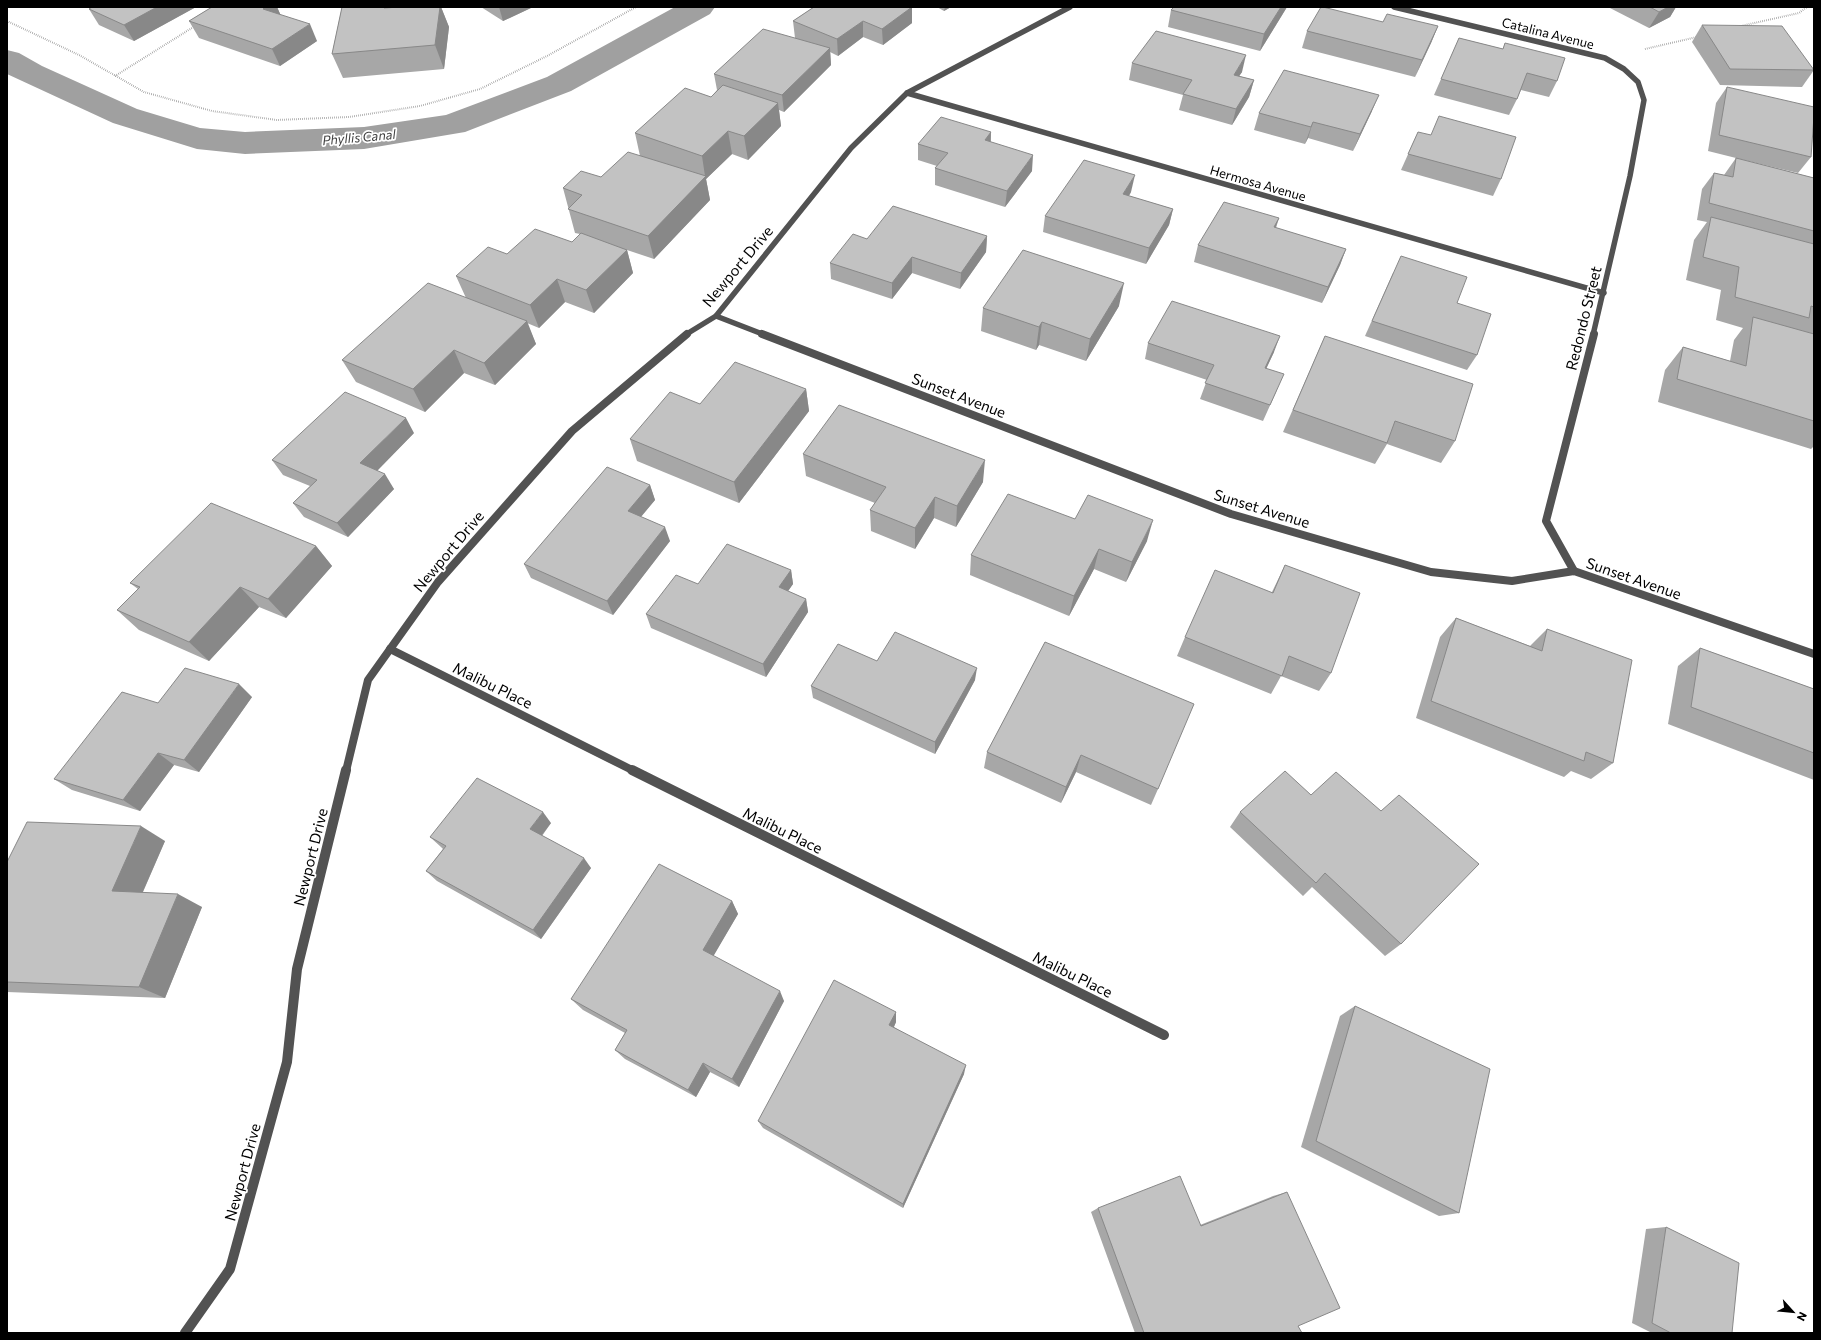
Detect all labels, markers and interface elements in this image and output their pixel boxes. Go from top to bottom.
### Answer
street label: Catalina Avenue [1500,14,1596,52]
water label: Phyllis Canal [322,126,397,148]
street label: Hermosa Avenue [1208,162,1308,204]
street label: Newport Drive [698,222,776,310]
street label: Redondo Street [1561,264,1605,372]
street label: Sunset Avenue [909,369,1009,421]
street label: Sunset Avenue [1212,485,1312,531]
street label: Newport Drive [409,507,487,595]
street label: Sunset Avenue [1584,553,1684,603]
street label: Malibu Place [450,658,536,712]
street label: Malibu Place [740,803,826,857]
street label: Newport Drive [289,806,331,908]
street label: Malibu Place [1030,947,1116,1001]
street label: Newport Drive [220,1121,264,1223]
north arrow [1773,1292,1813,1332]
text: N [1795,1310,1810,1323]

